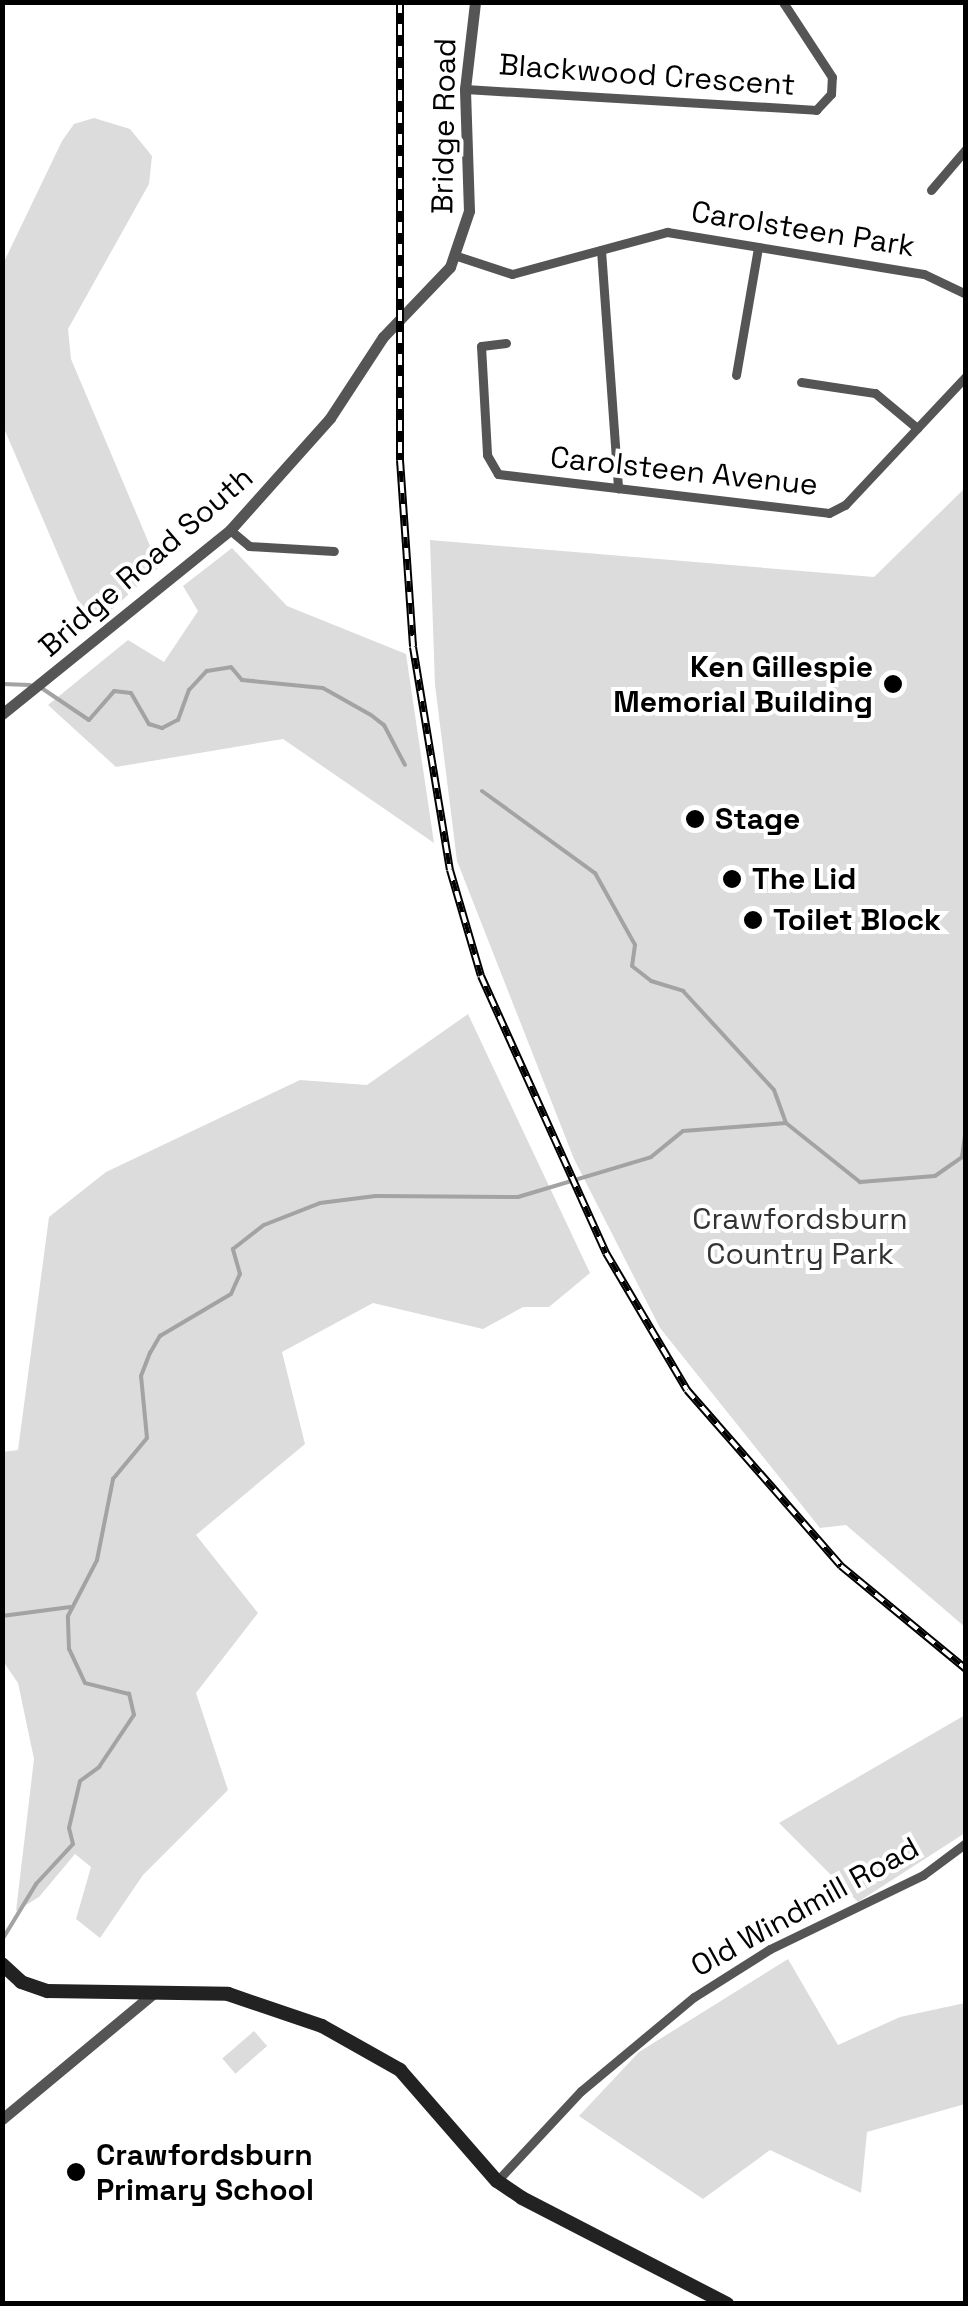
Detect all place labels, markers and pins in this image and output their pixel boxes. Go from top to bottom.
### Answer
place label: Ken Gillespie Memorial Building [613,649,873,720]
marker: Ken Gillespie Memorial Building [882,673,904,695]
place label: Stage [715,801,800,837]
marker: Stage [684,808,706,830]
place label: The Lid [752,861,856,897]
marker: The Lid [721,868,743,890]
place label: Toilet Block [773,902,941,938]
marker: Toilet Block [742,909,764,931]
place label: Crawfordsburn Primary School [96,2137,314,2208]
marker: Crawfordsburn Primary School [65,2161,87,2183]

